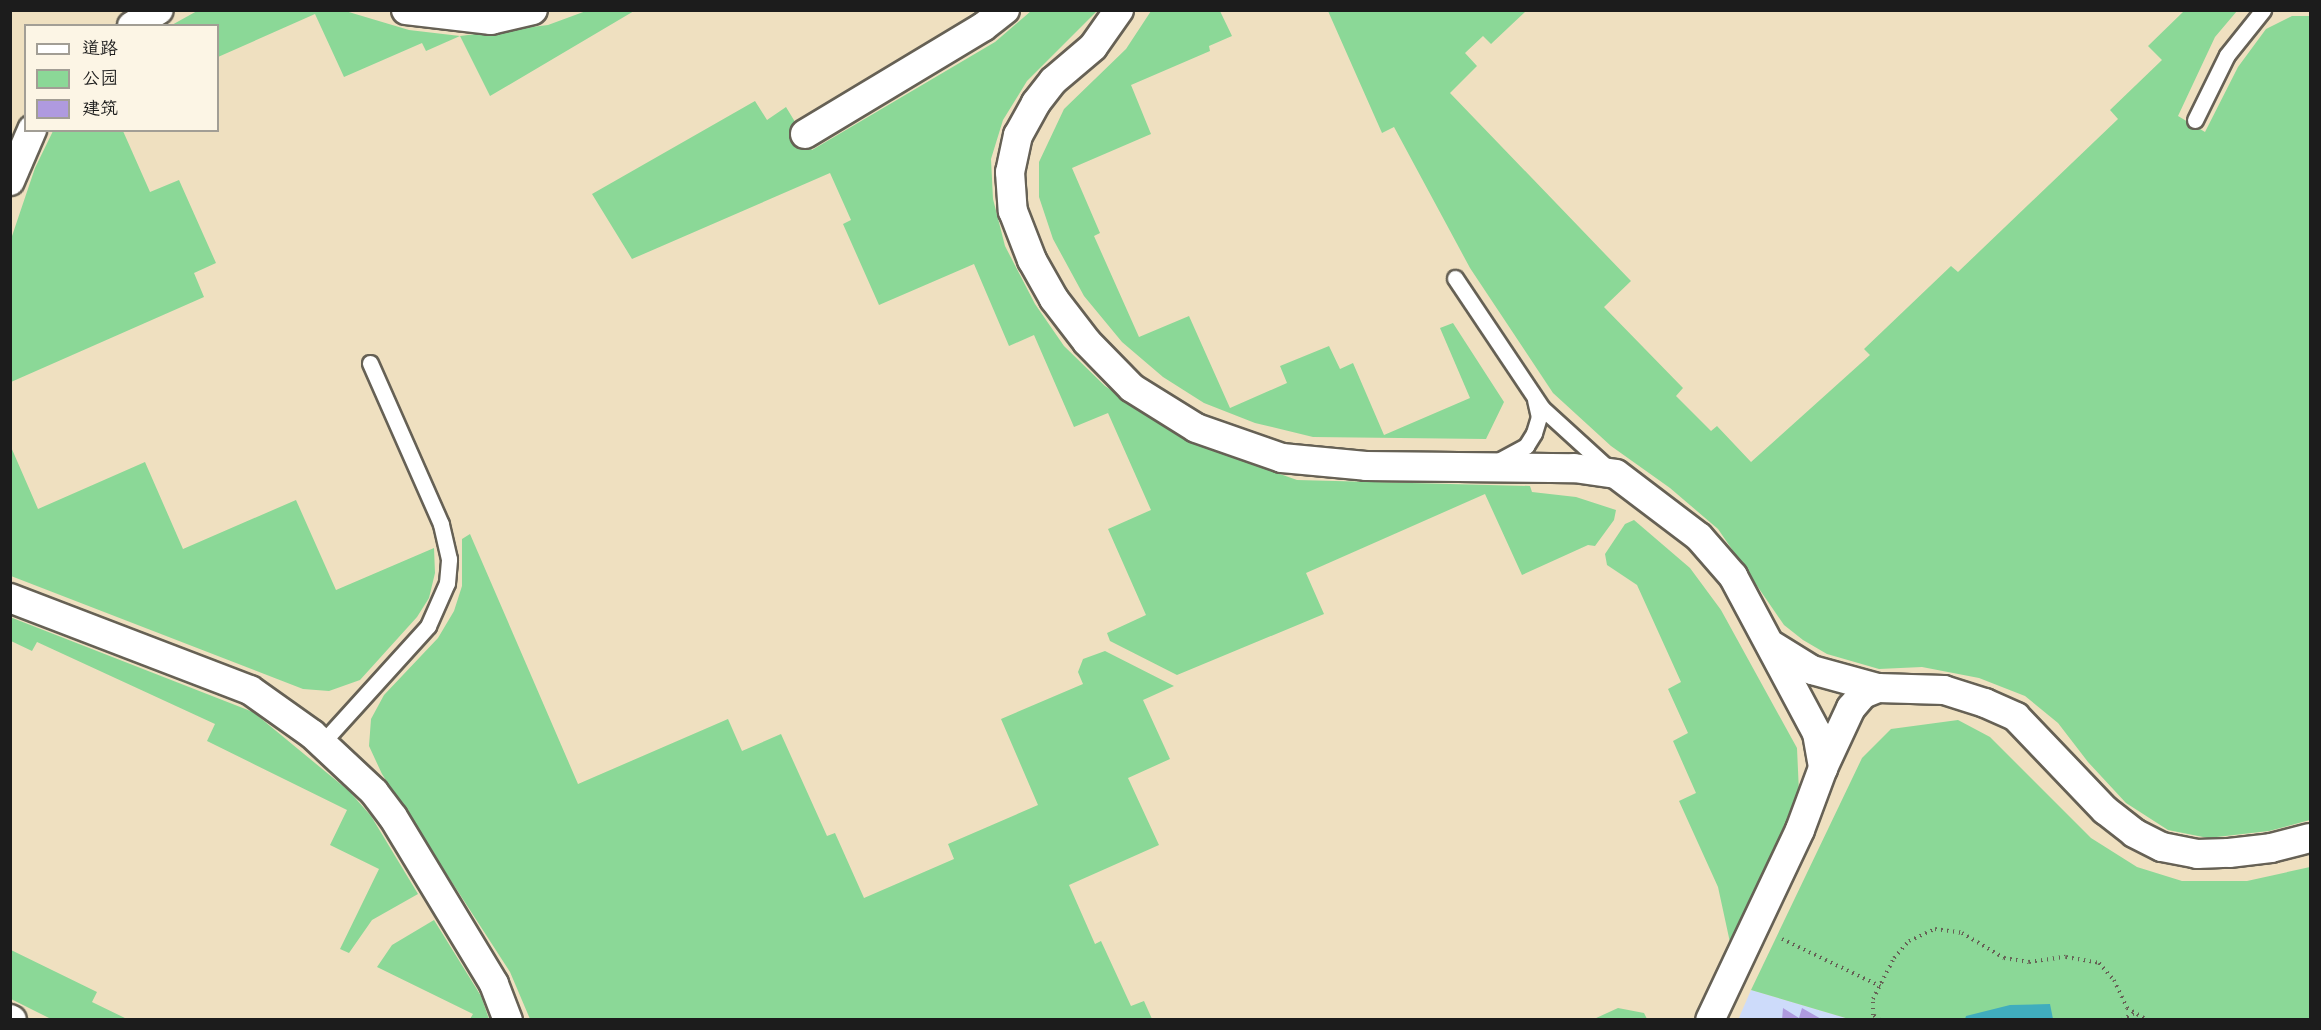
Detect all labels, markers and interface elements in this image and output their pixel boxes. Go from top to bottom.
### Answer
legend [24,24,219,132]
text: 道路 [82,38,118,63]
text: 公园 [82,68,118,93]
text: 建筑 [82,98,118,123]

